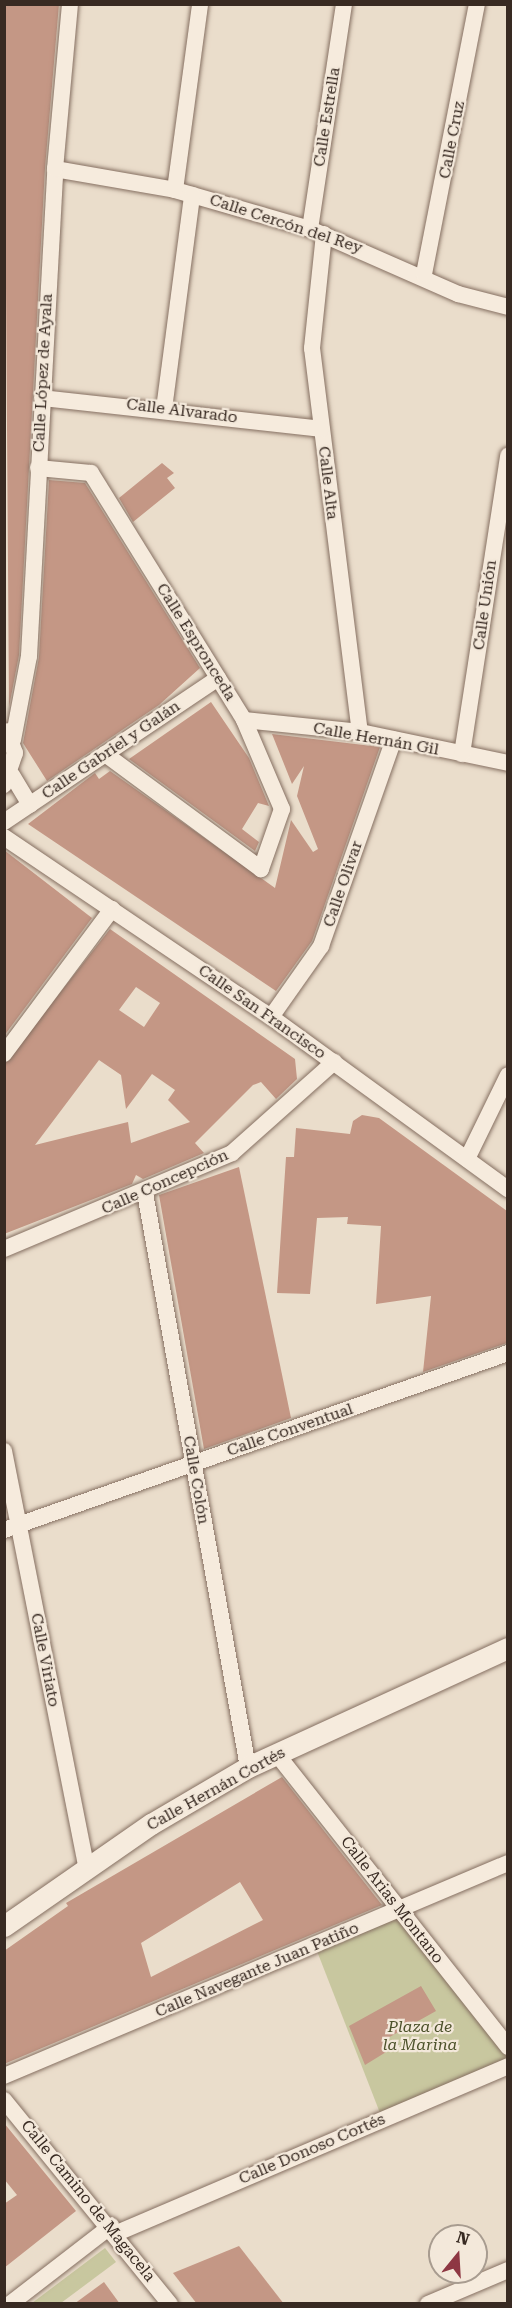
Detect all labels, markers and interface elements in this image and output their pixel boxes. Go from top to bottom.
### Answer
street label: Calle Estrella [310,66,344,168]
street label: Calle Cruz [435,100,469,180]
street label: Calle Cercón del Rey [207,190,365,258]
street label: Calle López de Ayala [29,293,57,453]
street label: Calle Alvarado [125,395,239,427]
street label: Calle Alta [314,445,342,521]
street label: Calle Unión [469,559,501,651]
street label: Calle Espronceda [152,580,240,704]
street label: Calle Gabriel y Galán [38,697,184,803]
street label: Calle Hernán Gil [312,719,440,759]
street label: Calle Olivar [319,838,367,930]
street label: Calle San Francisco [195,961,329,1063]
street label: Calle Concepción [99,1145,231,1219]
street label: Calle Conventual [224,1399,356,1461]
street label: Calle Colón [179,1434,213,1526]
street label: Calle Viriato [27,1612,63,1708]
street label: Calle Hernán Cortés [144,1743,288,1835]
street label: Calle Arias Montano [336,1833,448,1967]
street label: Calle Navegante Juan Patiño [152,1918,362,2022]
park label: Plaza de la Marina [383,2017,457,2055]
street label: Calle Donoso Cortés [236,2109,388,2189]
street label: Calle Camino de Magacela [17,2116,159,2286]
north arrow [428,2224,488,2284]
text: N [454,2227,472,2249]

